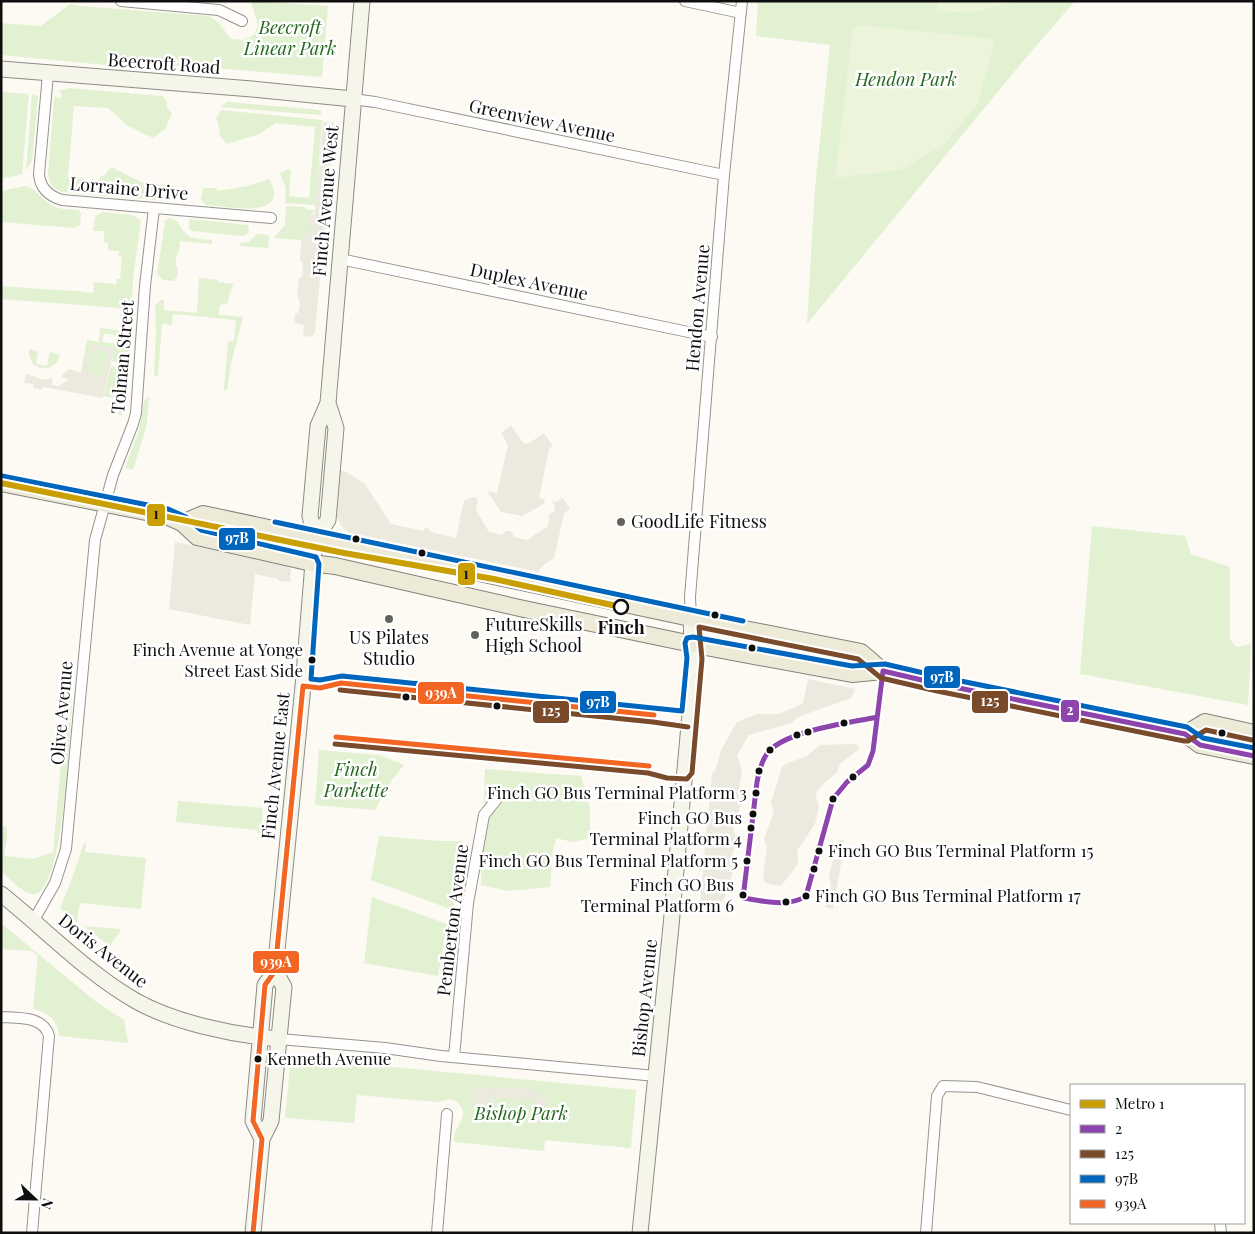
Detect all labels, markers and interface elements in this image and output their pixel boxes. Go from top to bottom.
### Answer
park label: Beecroft Linear Park [243,15,336,60]
street label: Beecroft Road [107,47,222,79]
park label: Hendon Park [854,67,957,91]
street label: Greenview Avenue [467,93,618,147]
street label: Finch Avenue West [306,124,344,277]
street label: Lorraine Drive [69,171,189,205]
street label: Hendon Avenue [679,243,715,372]
street label: Duplex Avenue [468,257,590,305]
street label: Tolman Street [105,299,139,415]
line badge: 1 [146,503,166,527]
text: 1 [153,504,159,523]
place label: GoodLife Fitness [631,509,767,533]
marker: GoodLife Fitness [615,516,627,528]
line badge: 97B [218,527,256,551]
text: 97B [225,528,249,547]
unlabelled marker [351,534,361,544]
unlabelled marker [417,548,427,558]
line badge: 1 [457,562,476,586]
text: 1 [463,564,469,583]
marker: Finch [613,599,629,615]
unlabelled marker [710,610,720,620]
place label: FutureSkills High School [485,612,583,657]
marker: US Pilates Studio [383,613,395,625]
place label: Finch [597,615,645,639]
place label: US Pilates Studio [349,625,429,670]
marker: FutureSkills High School [469,629,481,641]
place label: Finch Avenue at Yonge Street East Side [132,638,303,681]
unlabelled marker [747,643,757,653]
marker: Finch Avenue at Yonge Street East Side [307,655,317,665]
street label: Olive Avenue [44,660,78,766]
line badge: 97B [923,665,961,689]
text: 97B [930,667,954,686]
line badge: 939A [417,681,465,705]
text: 939A [425,683,457,702]
line badge: 97B [579,690,617,714]
line badge: 125 [971,690,1009,714]
street label: Finch Avenue East [255,691,295,841]
text: 125 [980,691,1000,710]
unlabelled marker [401,692,411,702]
text: 97B [586,692,610,711]
line badge: 2 [1060,699,1080,723]
line badge: 125 [532,700,570,724]
text: 2 [1066,700,1074,719]
unlabelled marker [492,701,502,711]
text: 125 [541,701,561,720]
unlabelled marker [839,718,849,728]
unlabelled marker [803,727,813,737]
unlabelled marker [1217,728,1227,738]
unlabelled marker [792,730,802,740]
unlabelled marker [765,745,775,755]
park label: Finch Parkette [323,757,388,802]
unlabelled marker [754,766,764,776]
unlabelled marker [848,772,858,782]
place label: Finch GO Bus Terminal Platform 3 [487,781,747,803]
marker: Finch GO Bus Terminal Platform 3 [751,788,761,798]
unlabelled marker [828,794,838,804]
place label: Finch GO Bus Terminal Platform 4 [589,806,742,849]
unlabelled marker [748,809,758,819]
marker: Finch GO Bus Terminal Platform 4 [746,823,756,833]
place label: Finch GO Bus Terminal Platform 15 [828,839,1094,861]
street label: Pemberton Avenue [431,843,473,997]
marker: Finch GO Bus Terminal Platform 15 [814,846,824,856]
place label: Finch GO Bus Terminal Platform 5 [478,849,738,871]
marker: Finch GO Bus Terminal Platform 5 [742,856,752,866]
unlabelled marker [809,864,819,874]
place label: Finch GO Bus Terminal Platform 6 [581,873,734,916]
place label: Finch GO Bus Terminal Platform 17 [815,884,1081,906]
marker: Finch GO Bus Terminal Platform 6 [738,890,748,900]
marker: Finch GO Bus Terminal Platform 17 [801,891,811,901]
unlabelled marker [781,897,791,907]
street label: Doris Avenue [54,908,153,993]
street label: Bishop Avenue [626,938,662,1058]
line badge: 939A [252,950,300,974]
text: 939A [260,952,292,971]
place label: Kenneth Avenue [267,1047,391,1069]
marker: Kenneth Avenue [253,1054,263,1064]
legend [1070,1084,1245,1224]
text: Metro 1 [1115,1093,1165,1113]
park label: Bishop Park [473,1101,568,1125]
text: 2 [1115,1118,1122,1138]
text: 125 [1115,1143,1134,1163]
text: 97B [1115,1168,1138,1188]
north arrow [10,1174,60,1224]
text: 939A [1115,1193,1147,1213]
text: N [37,1196,58,1212]

